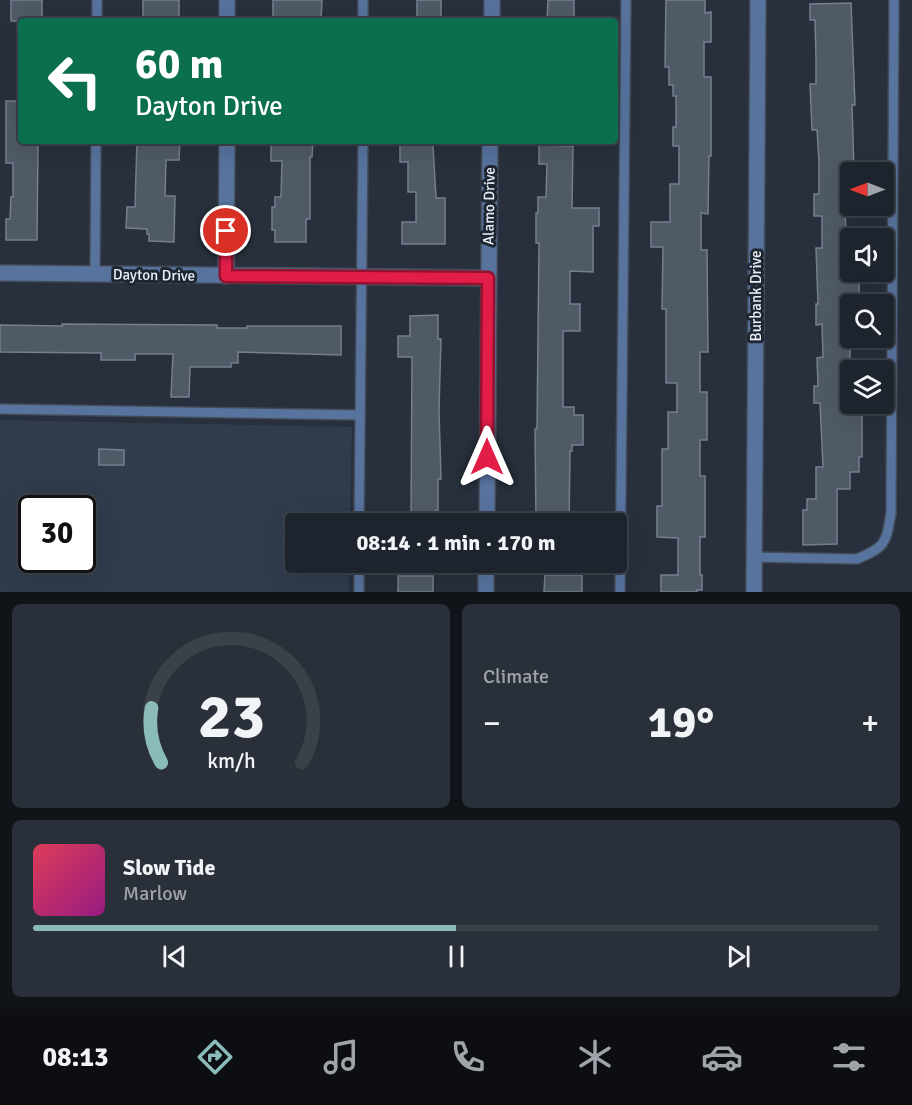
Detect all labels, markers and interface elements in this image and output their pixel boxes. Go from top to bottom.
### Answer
text: 60 m [135,39,224,90]
icon: left [36,42,114,120]
text: Dayton Drive [135,90,283,123]
north arrow [840,162,894,216]
map controls [840,162,894,414]
street label: Alamo Drive [479,167,499,245]
pin [200,205,251,256]
icon: arrive [209,214,242,247]
button: sound [840,228,894,282]
street label: Burbank Drive [747,251,765,341]
street label: Dayton Drive [113,265,195,285]
button: search [840,294,894,348]
button: layers [840,360,894,414]
position arrow [455,425,519,489]
speed limit sign: 30 [18,495,96,573]
text: 08:14 · 1 min · 170 m [356,529,556,556]
text: Climate [483,664,549,689]
text: 23 [197,678,265,755]
text: 19° [648,695,714,750]
text: − [483,703,501,744]
text: + [861,703,879,744]
text: km/h [207,748,255,774]
text: Slow Tide [123,854,215,881]
text: Marlow [123,881,187,906]
icon: previous [158,940,191,973]
icon: pause [440,940,473,973]
icon: next [722,940,755,973]
icon: directions [194,1036,236,1078]
icon: music [320,1036,362,1078]
icon: phone [447,1036,489,1078]
icon: climate [574,1036,616,1078]
icon: car [701,1036,743,1078]
icon: filters [828,1036,870,1078]
text: 08:13 [42,1041,109,1074]

